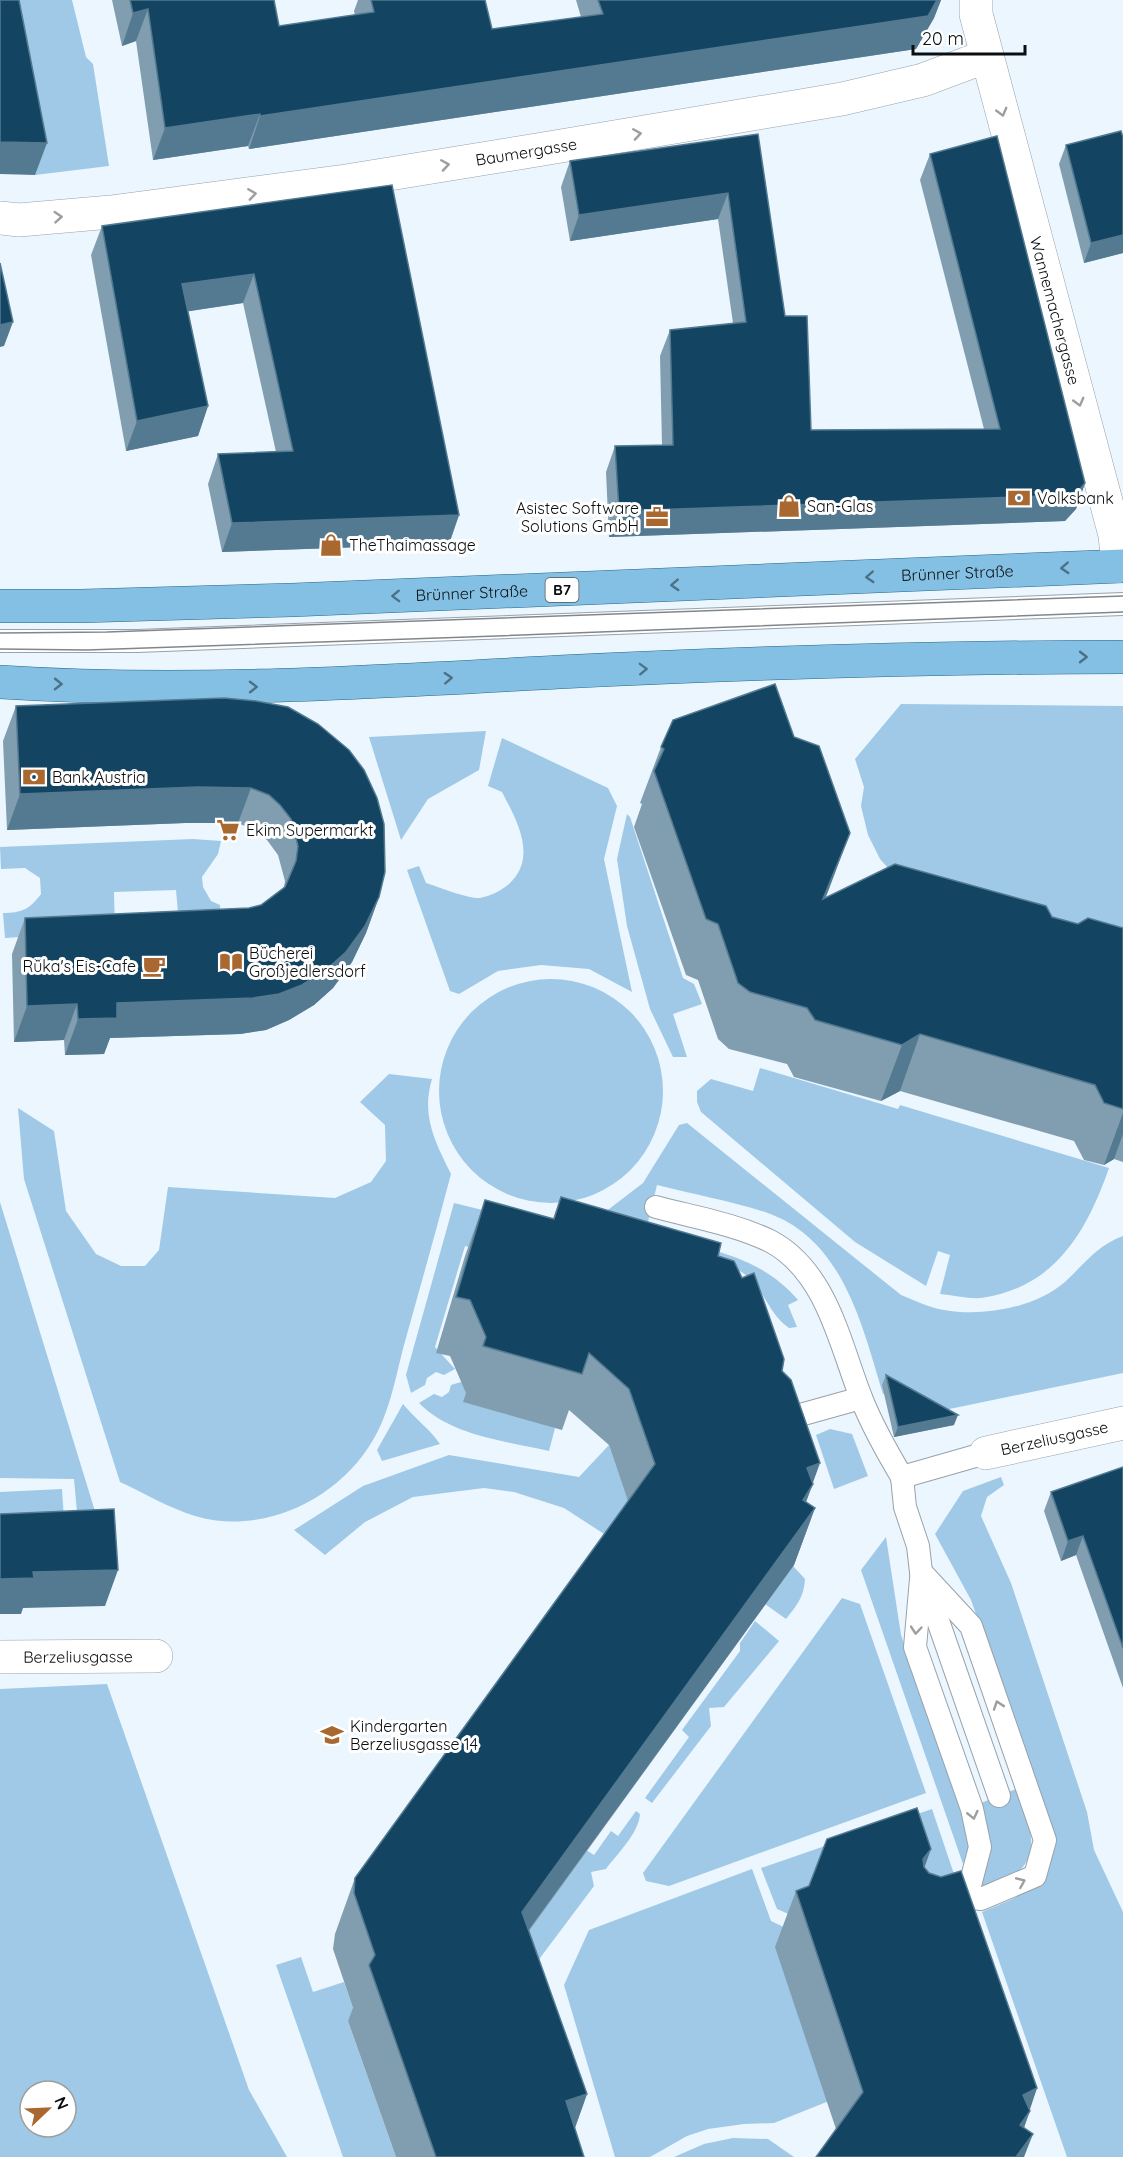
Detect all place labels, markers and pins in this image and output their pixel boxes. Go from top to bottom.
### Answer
bank icon: Volksbank [1006,485,1032,511]
place label: Volksbank [1037,488,1114,508]
shop icon: San-Glas [776,493,802,519]
place label: San-Glas [807,496,873,516]
place label: Asistec Software Solutions GmbH [516,498,639,536]
office icon: Asistec Software Solutions GmbH [644,504,670,530]
shop icon: TheThaimassage [318,532,344,558]
place label: TheThaimassage [349,535,476,555]
bank icon: Bank Austria [21,764,47,790]
place label: Bank Austria [52,767,146,787]
supermarket icon: Ekim Supermarkt [215,817,241,843]
place label: Ekim Supermarkt [246,820,373,840]
place label: Bücherei Großjedlersdorf [249,943,366,981]
library icon: Bücherei Großjedlersdorf [218,949,244,975]
cafe icon: Rüka's Eis-Cafe [141,953,167,979]
place label: Rüka's Eis-Cafe [23,956,136,976]
place label: Kindergarten Berzeliusgasse 14 [350,1716,478,1754]
school or university icon: Kindergarten Berzeliusgasse 14 [319,1722,345,1748]

